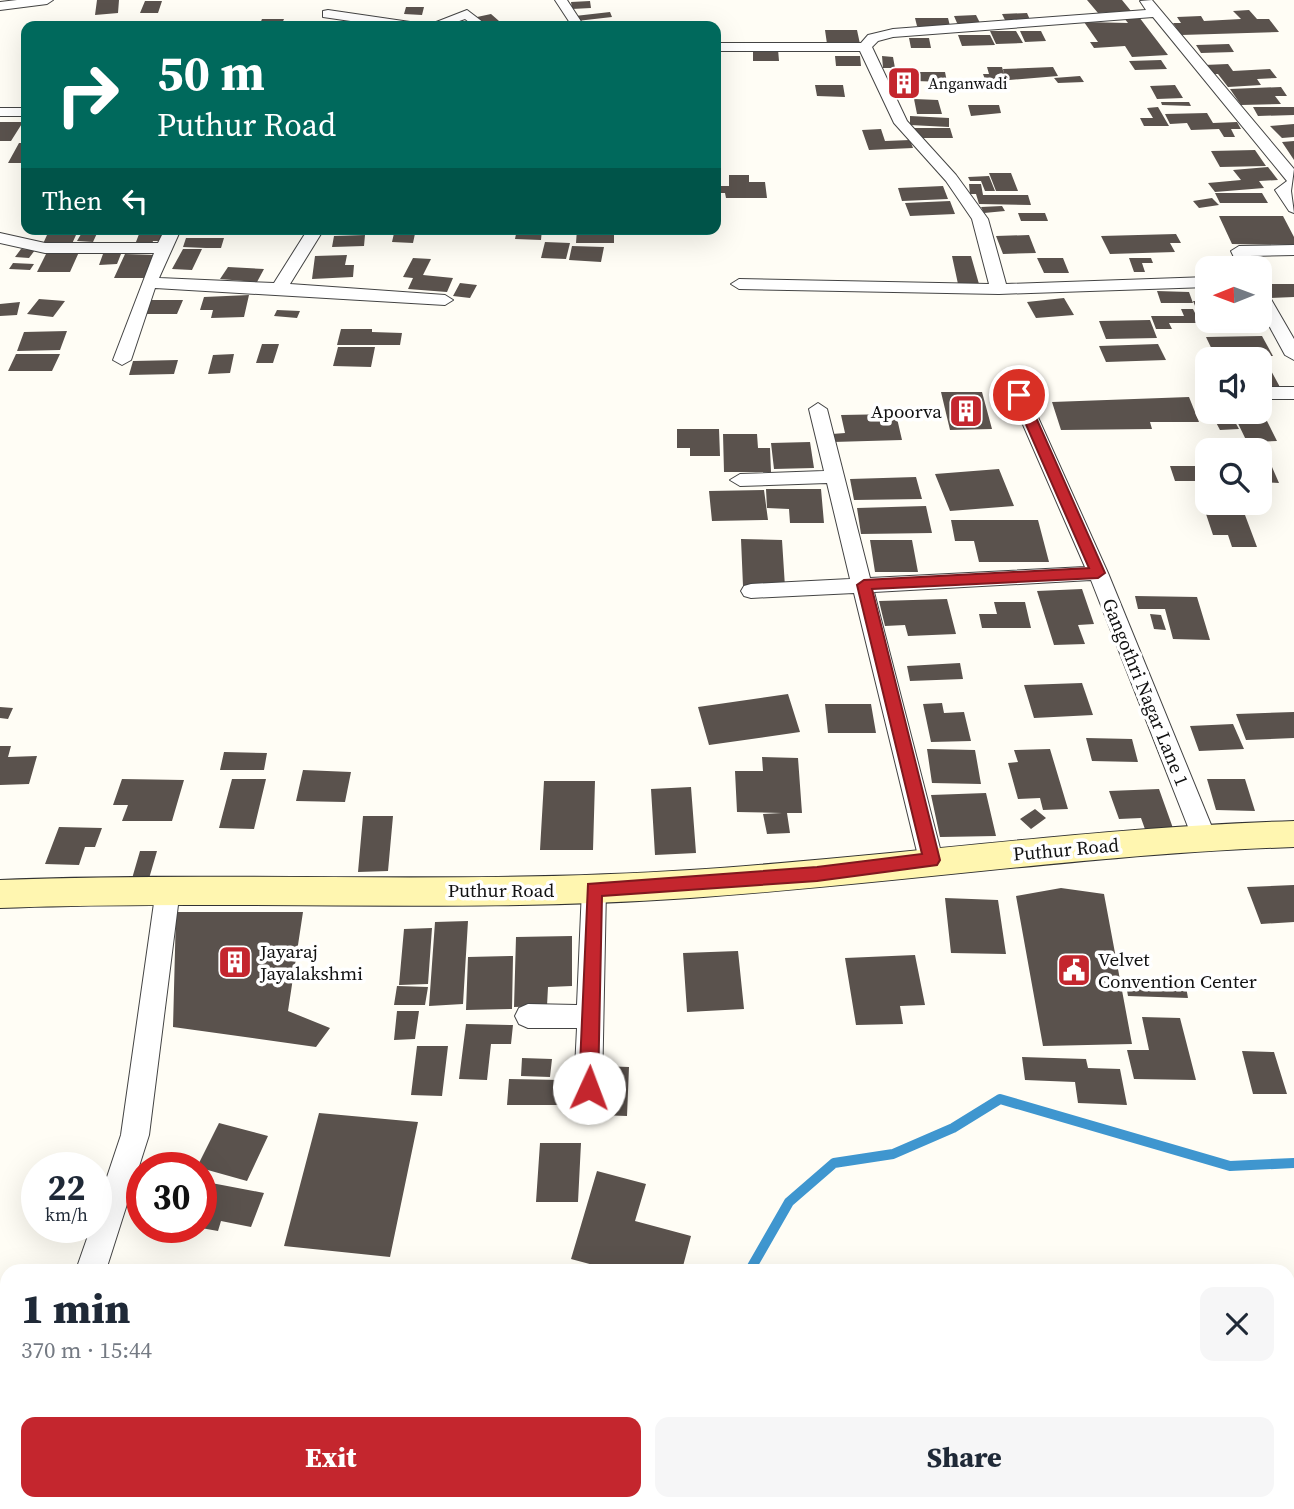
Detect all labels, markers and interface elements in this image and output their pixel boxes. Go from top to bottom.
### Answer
text: 50 m [157,39,265,106]
icon: right [42,49,133,140]
building icon: Anganwadi [885,64,923,102]
place label: Anganwadi [928,72,1008,94]
text: Puthur Road [157,103,336,147]
icon: left [116,182,154,220]
text: Then [42,183,102,219]
north arrow [1195,256,1272,332]
map controls [1195,256,1272,515]
button: sound [1195,347,1272,424]
pin [989,365,1049,425]
icon: arrive [1000,376,1038,414]
building icon: Apoorva [947,392,985,430]
place label: Apoorva [871,398,942,424]
button: search [1195,438,1272,515]
street label: Gangothri Nagar Lane 1 [1096,594,1196,790]
street label: Puthur Road [1012,831,1120,867]
street label: Puthur Road [448,877,554,903]
place label: Jayaraj Jayalakshmi [259,938,363,986]
building icon: Jayaraj Jayalakshmi [216,943,254,981]
place label: Velvet Convention Center [1098,946,1257,994]
public building icon: Velvet Convention Center [1055,951,1093,989]
position arrow [552,1051,626,1125]
speed limit sign: 30 [126,1152,217,1243]
text: 22 [48,1164,85,1212]
text: km/h [45,1202,88,1227]
text: 1 min [21,1279,131,1337]
button: close [1200,1287,1274,1361]
text: 370 m · 15:44 [21,1334,152,1366]
button: Exit [21,1417,641,1497]
button: Share [655,1417,1274,1497]

